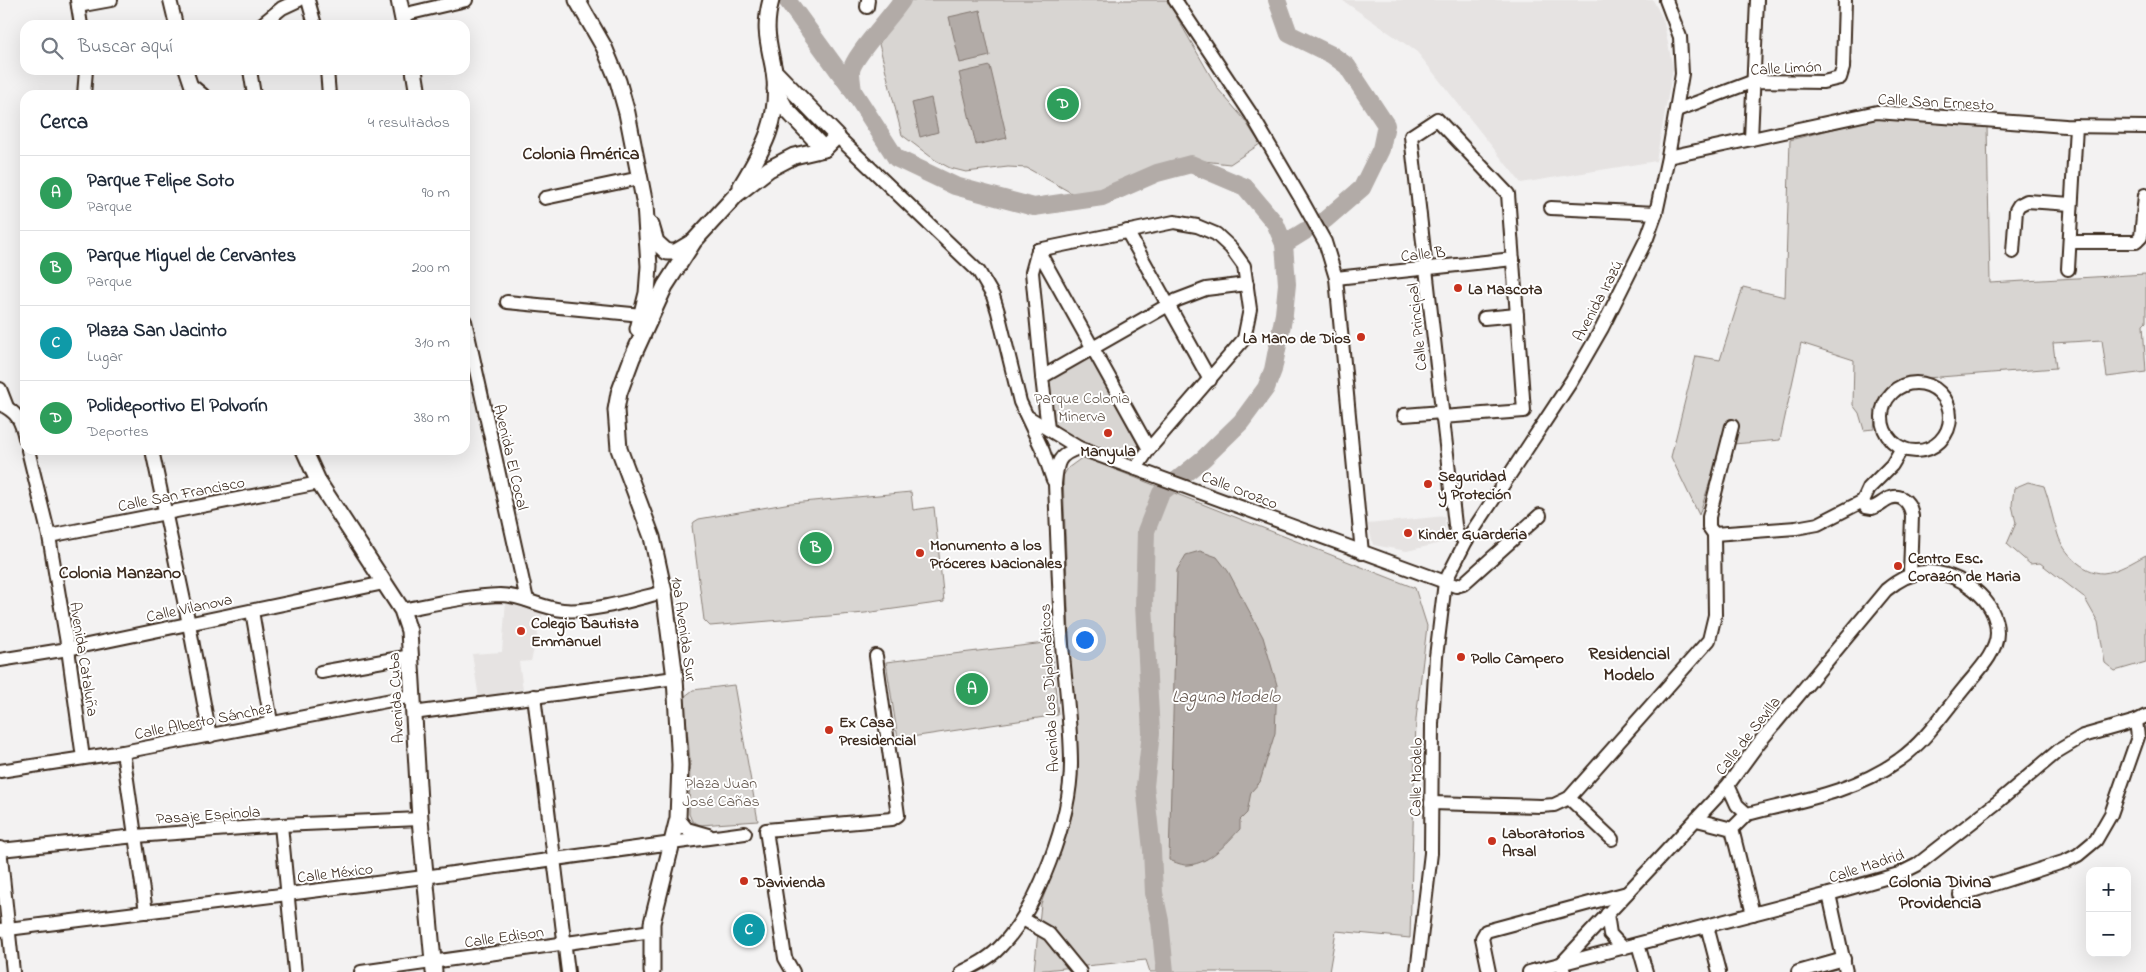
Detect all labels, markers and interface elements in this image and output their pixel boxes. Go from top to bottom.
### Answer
search box [20,20,470,75]
icon: search [38,34,66,62]
text: Buscar aquí [78,34,173,61]
street label: Calle Limón [1750,55,1822,83]
pin: D [1047,85,1079,123]
street label: Calle San Ernesto [1877,88,1995,118]
text: Cerca [40,108,88,138]
text: 4 resultados [368,111,450,135]
district label: Colonia América [522,142,640,168]
text: Parque Felipe Soto [87,168,234,195]
text: A [51,181,61,205]
text: 90 m [422,181,450,205]
text: Parque [87,195,132,219]
street label: Calle B [1400,241,1447,269]
text: Parque Miguel de Cervantes [87,243,296,270]
text: B [51,256,61,280]
text: 200 m [412,256,450,280]
street label: Avenida Irazú [1567,256,1630,346]
text: Parque [87,270,132,294]
place label: La Mascota [1468,278,1543,302]
street label: Calle Principal [1401,281,1435,372]
marker: La Mascota [1452,282,1464,294]
text: Plaza San Jacinto [87,318,227,345]
place label: La Mano de Dios [1243,327,1351,351]
text: C [52,331,60,355]
text: 310 m [415,331,450,355]
marker: La Mano de Dios [1355,331,1367,343]
text: Lugar [87,345,123,369]
park label: Parque Colonia Minerva [1034,387,1130,429]
text: Polideportivo El Polvorín [87,393,268,420]
street label: Avenida El Cocal [486,402,534,513]
text: D [50,406,62,430]
text: 380 m [414,406,450,430]
text: Deportes [87,420,149,444]
marker: Manyula [1102,427,1114,439]
place label: Manyula [1080,440,1136,465]
street label: Calle Orozco [1198,465,1281,516]
place label: Seguridad y Proteción [1438,465,1511,508]
street label: Calle San Francisco [116,471,247,519]
marker: Seguridad y Proteción [1422,478,1434,490]
place label: Kinder Guarderia [1418,523,1527,547]
marker: Kinder Guarderia [1402,527,1414,539]
pin: B [800,529,832,567]
place label: Monumento a los Próceres Nacionales [930,534,1062,576]
marker: Monumento a los Próceres Nacionales [914,547,926,559]
place label: Centro Esc. Corazón de Maria [1908,547,2021,589]
marker: Centro Esc. Corazón de Maria [1892,560,1904,572]
district label: Colonia Manzano [59,561,181,587]
street label: 10a Avenida Sur [664,576,702,683]
street label: Calle Vilanova [144,588,235,630]
street label: Avenida Cataluña [62,600,104,718]
street label: Avenida Los Diplomáticos [1034,603,1066,773]
place label: Colegio Bautista Emmanuel [531,612,639,654]
marker: Colegio Bautista Emmanuel [515,625,527,637]
your location [1072,627,1098,653]
district label: Residencial Modelo [1588,642,1670,689]
place label: Pollo Campero [1471,647,1564,671]
marker: Pollo Campero [1455,651,1467,663]
street label: Avenida Cuba [383,652,411,744]
pin: A [956,670,988,708]
water label: Laguna Modelo [1172,685,1281,711]
street label: Calle de Sevilla [1710,692,1787,781]
street label: Calle Alberto Sánchez [133,697,274,747]
place label: Ex Casa Presidencial [839,711,916,753]
marker: Ex Casa Presidencial [823,724,835,736]
street label: Calle Modelo [1404,737,1430,817]
park label: Plaza Juan José Cañas [682,772,760,814]
street label: Pasaje Espinola [155,800,261,832]
place label: Laboratorios Arsal [1502,822,1585,864]
marker: Laboratorios Arsal [1486,835,1498,847]
street label: Calle Madrid [1826,843,1907,890]
street label: Calle México [296,857,375,891]
map controls [2086,867,2131,957]
button: + [2086,867,2131,912]
district label: Colonia Divina Providencia [1889,870,1992,917]
place label: Davivienda [753,871,826,895]
marker: Davivienda [738,875,750,887]
pin: C [733,911,765,949]
button: − [2086,912,2131,957]
street label: Calle Edison [463,921,546,955]

